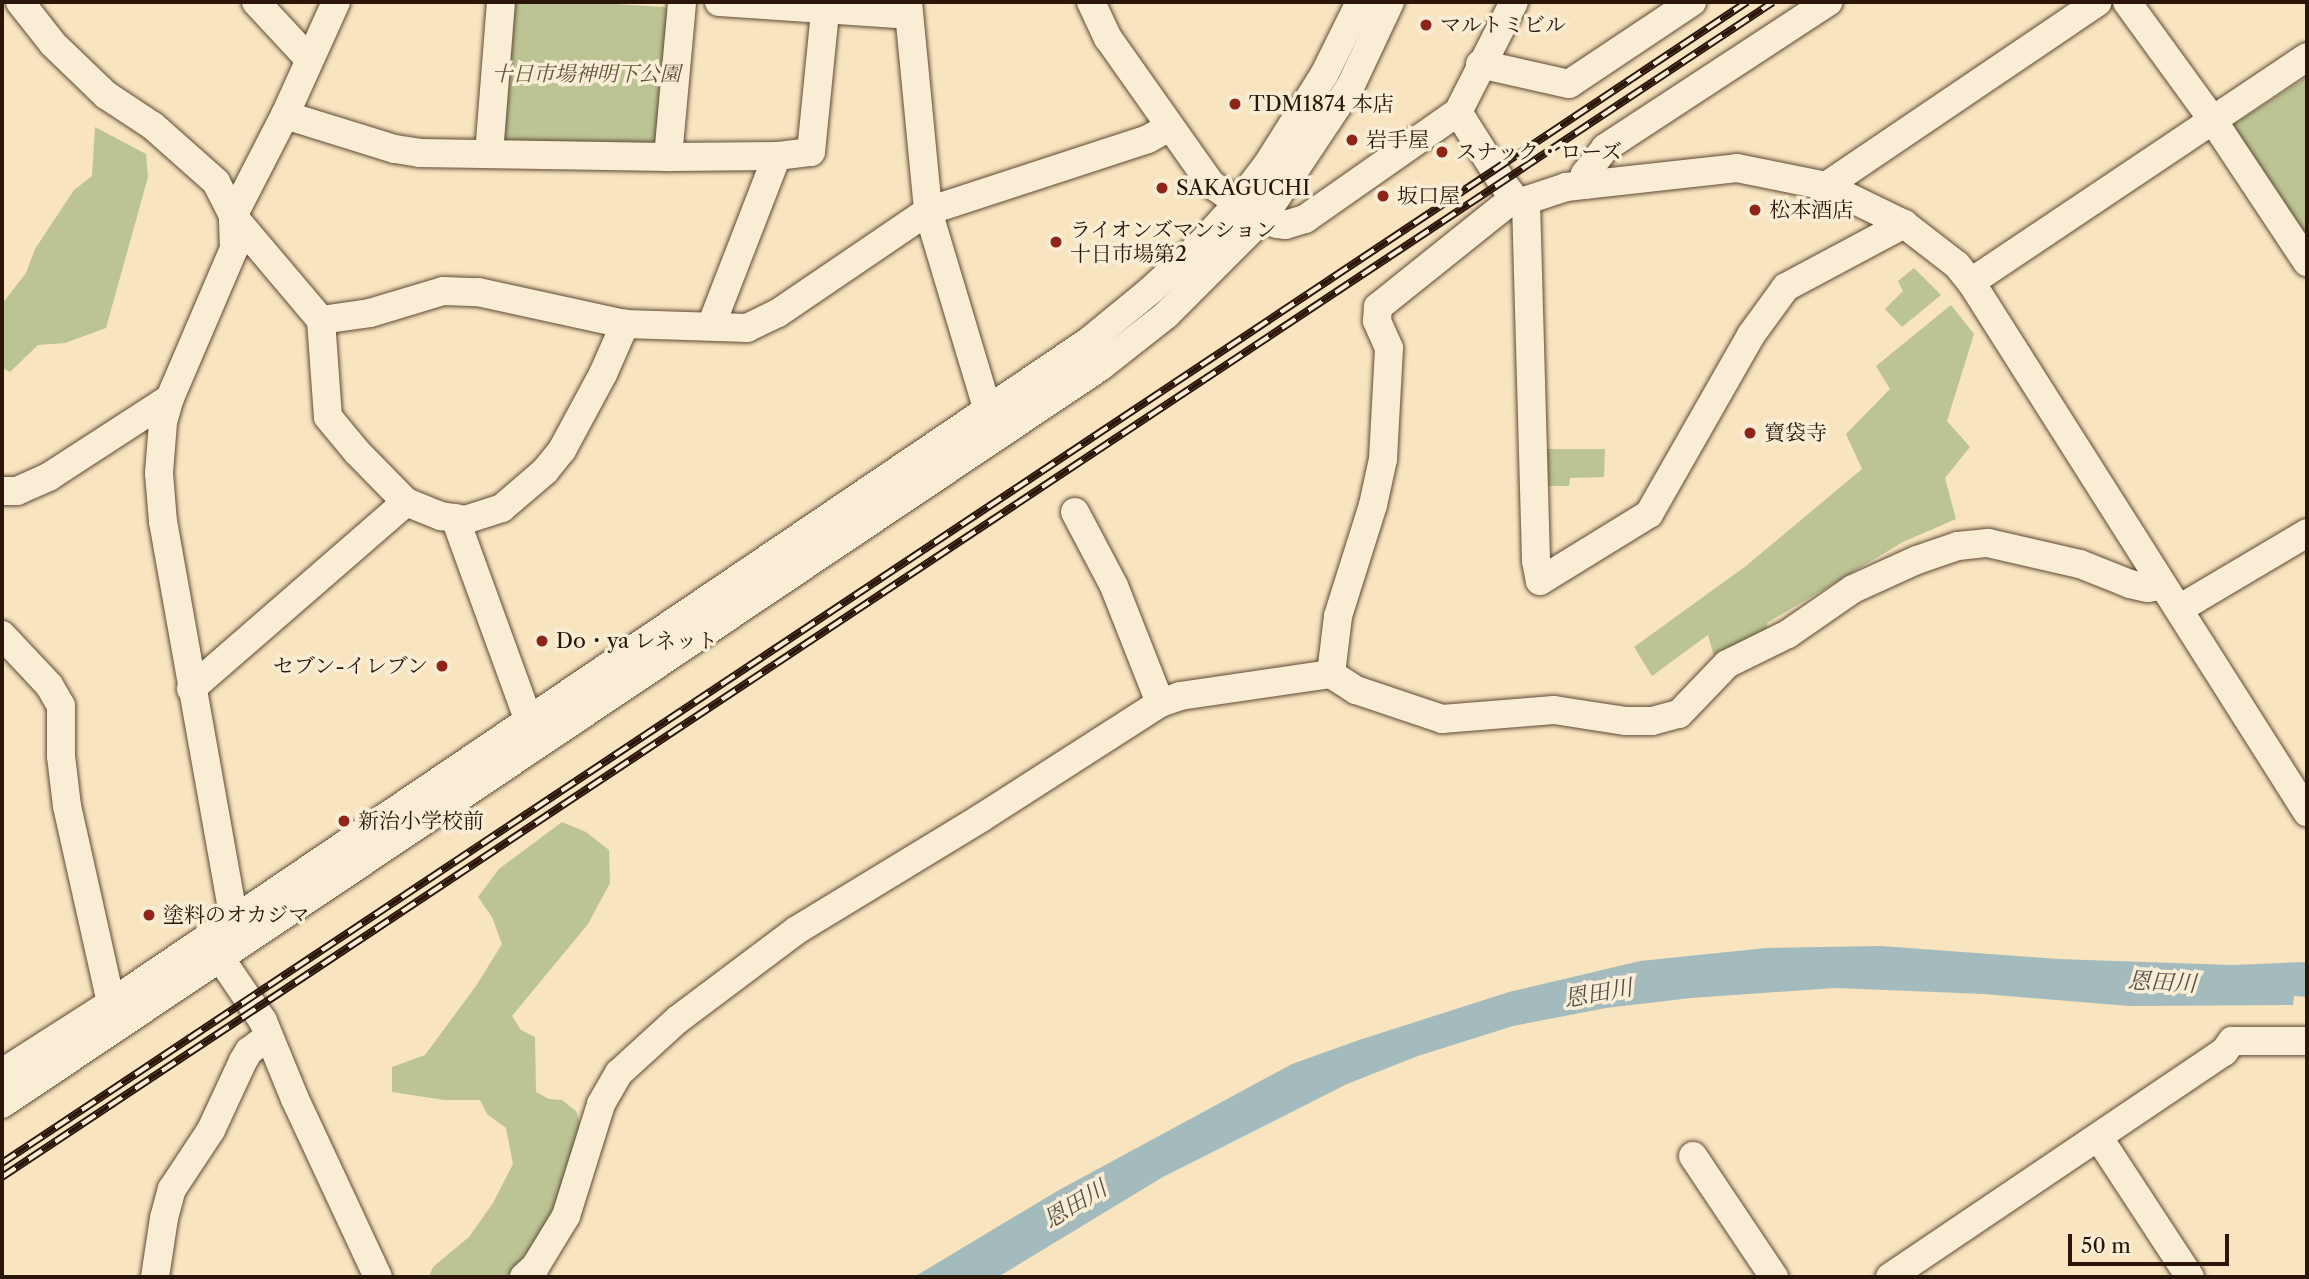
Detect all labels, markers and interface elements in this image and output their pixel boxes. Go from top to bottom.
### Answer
place label: マルトミビル [1440,12,1566,38]
marker: マルトミビル [1418,17,1434,33]
park label: 十日市場神明下公園 [492,61,680,87]
place label: TDM1874 本店 [1249,91,1393,117]
marker: TDM1874 本店 [1227,96,1243,112]
place label: 岩手屋 [1366,127,1429,153]
marker: 岩手屋 [1344,132,1360,148]
place label: スナック・ローズ [1456,139,1624,165]
marker: スナック・ローズ [1434,144,1450,160]
place label: SAKAGUCHI [1176,175,1310,201]
marker: SAKAGUCHI [1154,180,1170,196]
place label: 坂口屋 [1397,183,1460,209]
marker: 坂口屋 [1375,188,1391,204]
place label: 松本酒店 [1769,197,1853,223]
marker: 松本酒店 [1747,202,1763,218]
place label: ライオンズマンション 十日市場第2 [1070,217,1280,267]
marker: ライオンズマンション 十日市場第2 [1048,234,1064,250]
place label: 寶袋寺 [1764,420,1827,446]
marker: 寶袋寺 [1742,425,1758,441]
place label: Do・ya レネット [556,628,719,654]
marker: Do・ya レネット [534,633,550,649]
place label: セブン-イレブン [271,653,428,679]
marker: セブン-イレブン [434,658,450,674]
place label: 新治小学校前 [358,808,484,834]
marker: 新治小学校前 [336,813,352,829]
place label: 塗料のオカジマ [163,902,310,928]
marker: 塗料のオカジマ [141,907,157,923]
water label: 恩田川 [2127,966,2197,998]
water label: 恩田川 [1562,973,1634,1013]
water label: 恩田川 [1038,1174,1112,1234]
scale bar [2071,1220,2232,1264]
text: 50 m [2081,1233,2131,1258]

